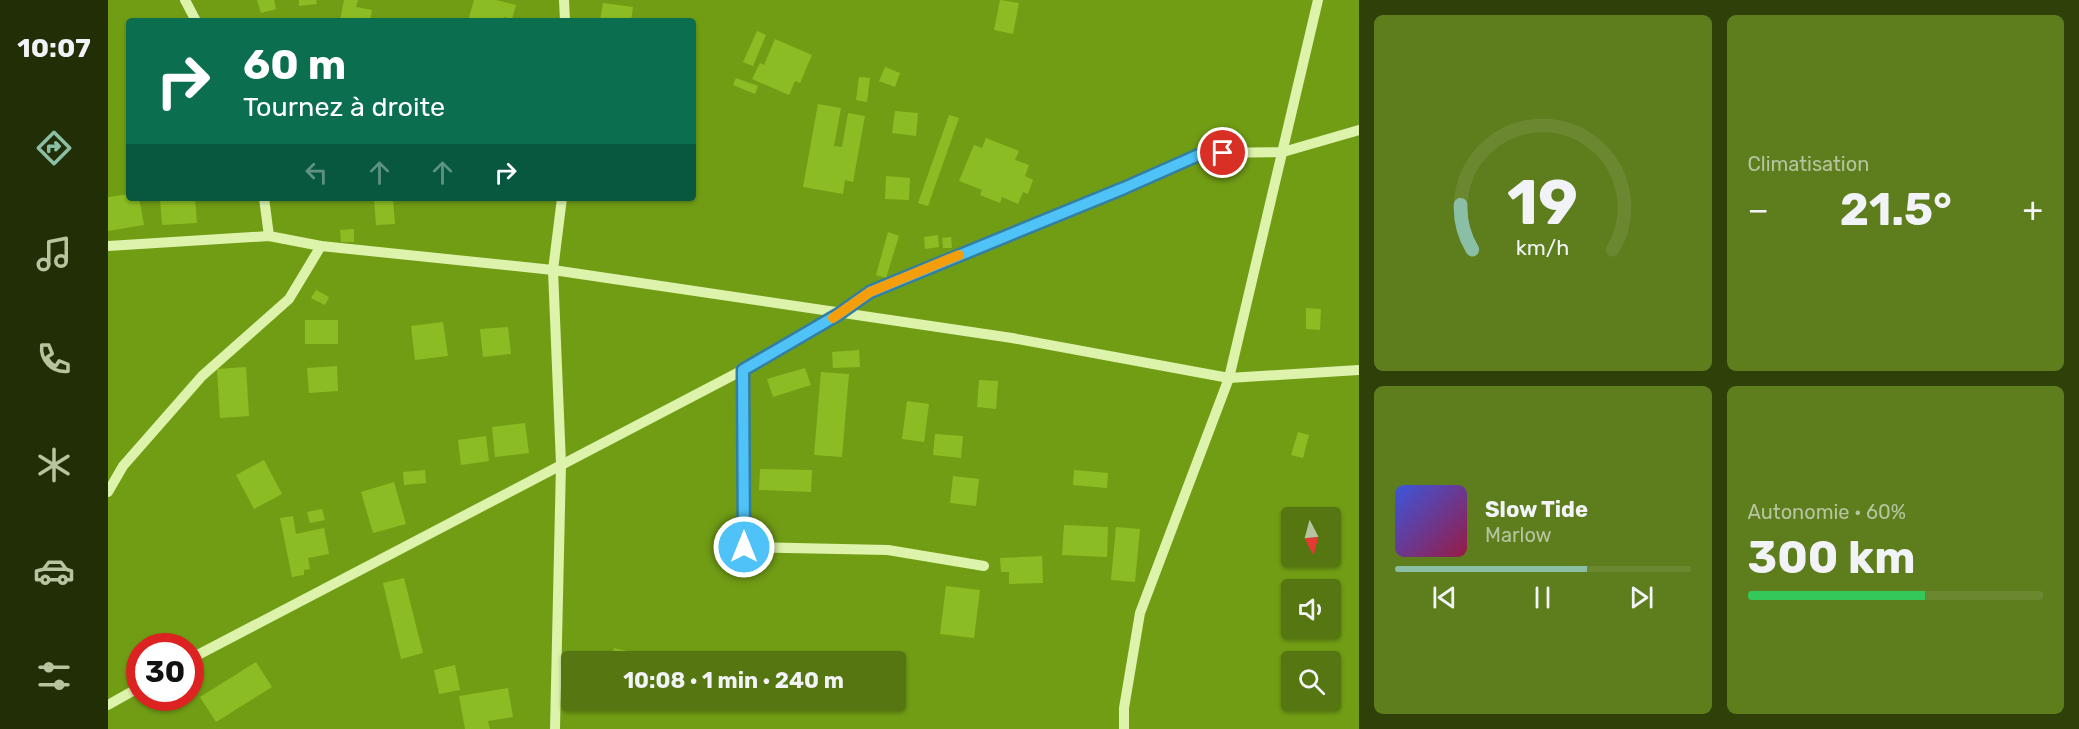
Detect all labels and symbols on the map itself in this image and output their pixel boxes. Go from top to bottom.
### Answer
pin [1197,127,1248,178]
north arrow [1281,507,1341,567]
position arrow [712,515,776,579]
speed limit sign: 30 [126,633,204,711]

